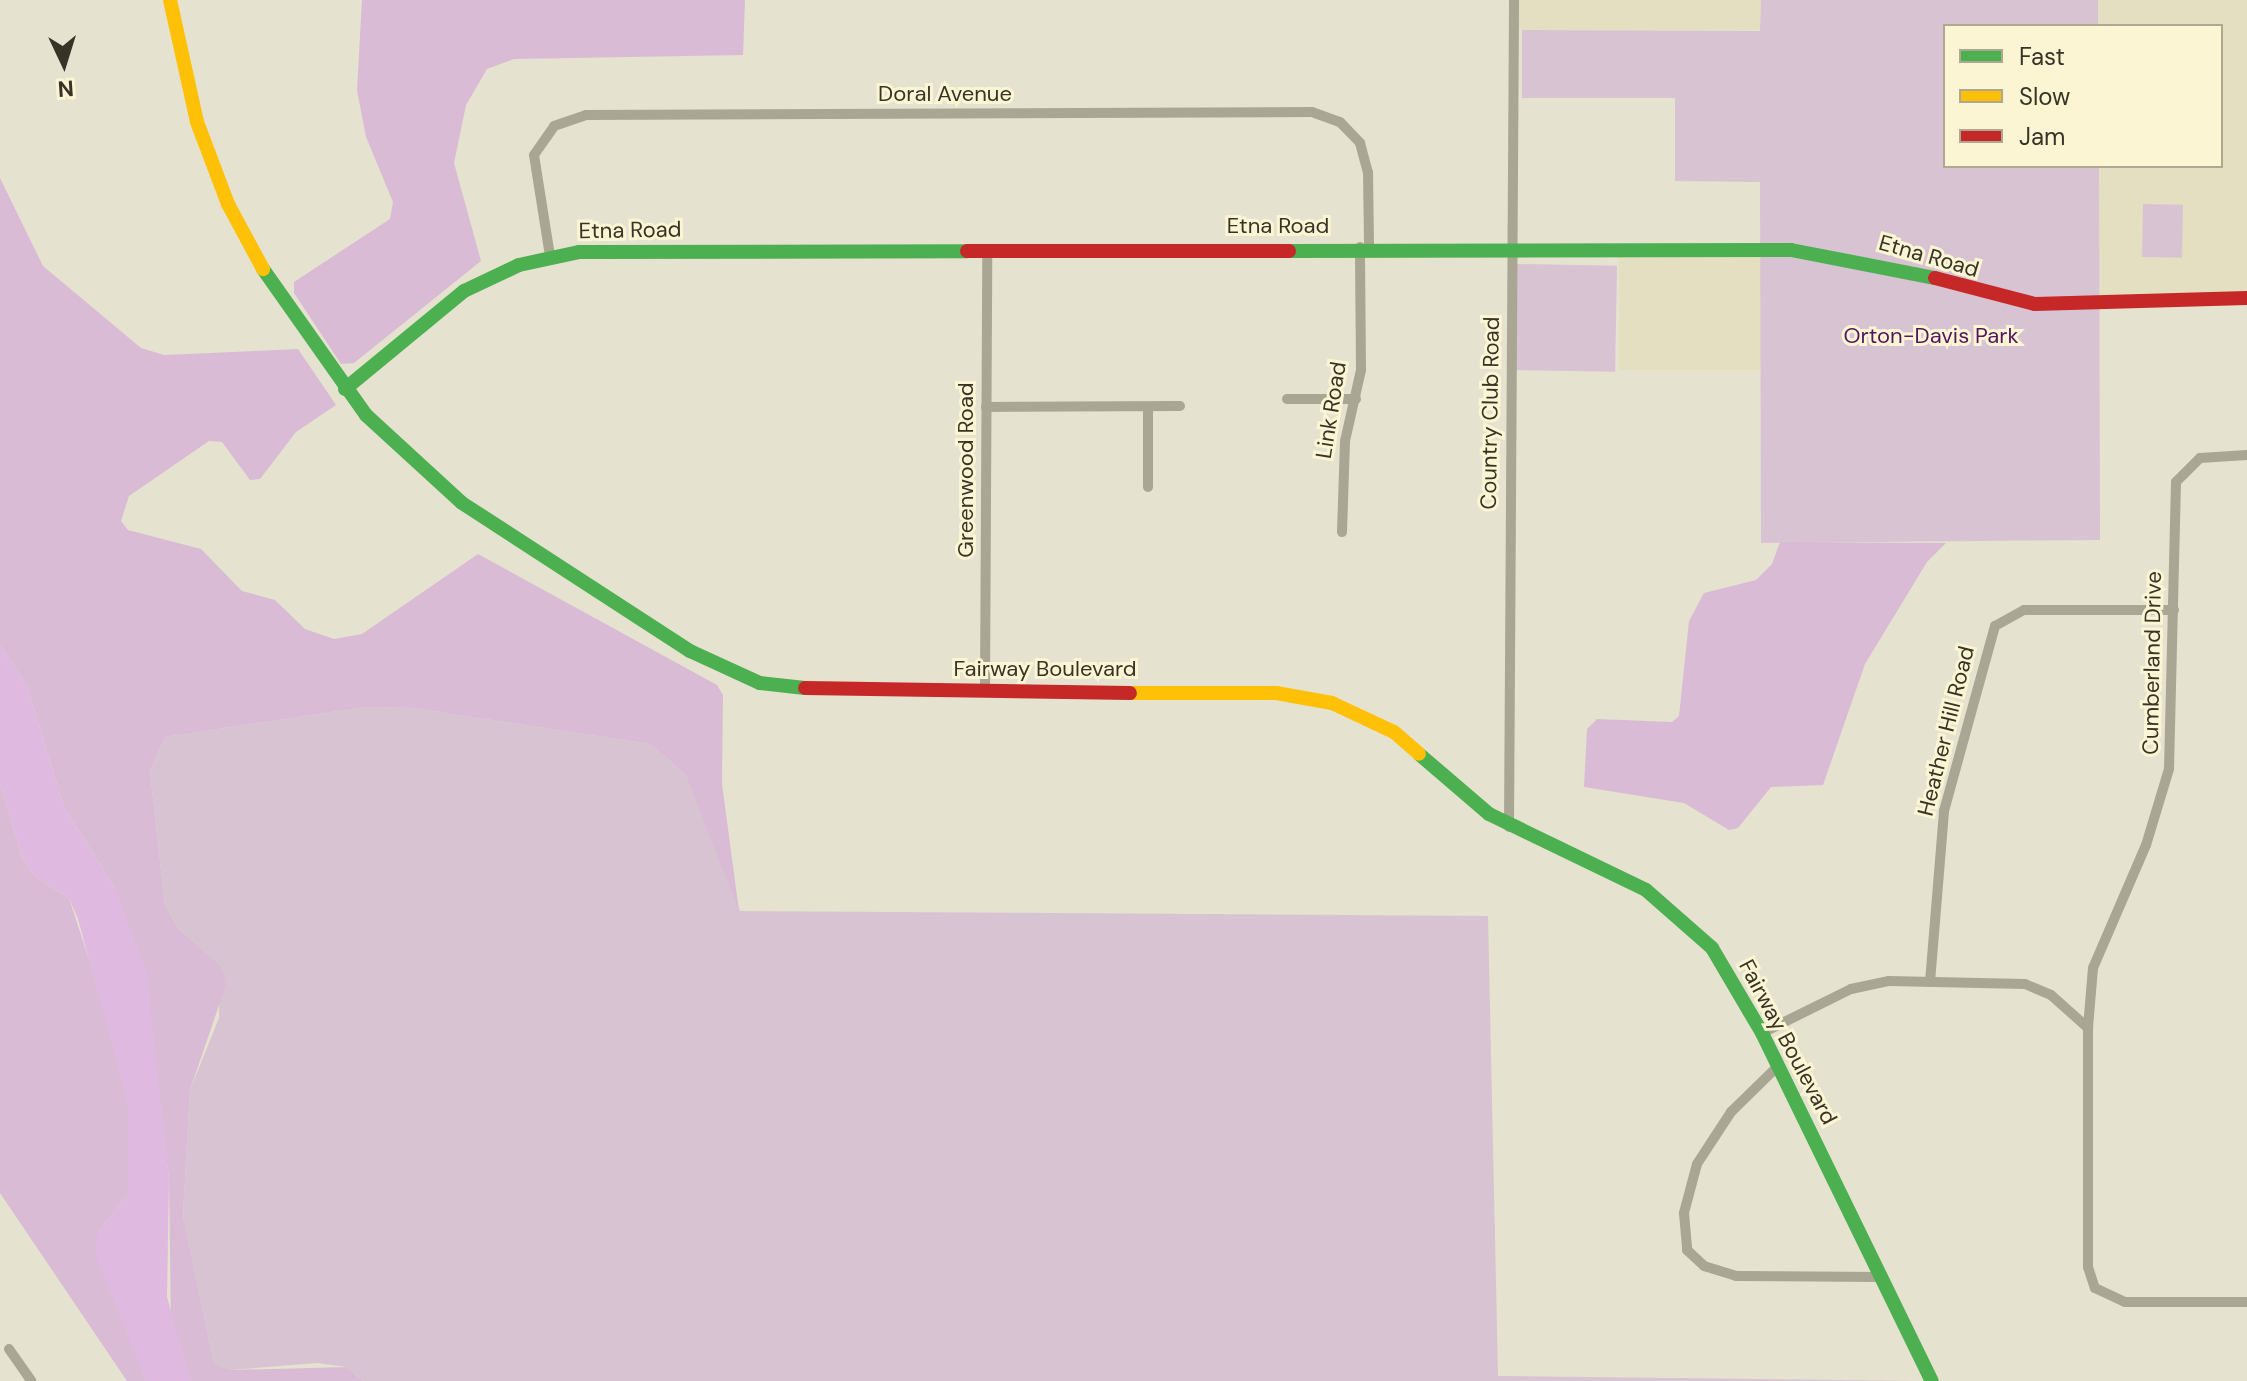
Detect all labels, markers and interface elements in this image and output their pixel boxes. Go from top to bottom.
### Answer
north arrow [24,24,104,104]
legend [1943,24,2223,168]
text: Fast [2019,41,2065,72]
text: N [57,73,75,103]
street label: Doral Avenue [878,81,1012,107]
text: Slow [2019,81,2070,112]
text: Jam [2019,121,2065,152]
street label: Etna Road [1227,213,1329,239]
street label: Etna Road [578,216,682,244]
street label: Etna Road [1876,229,1982,283]
street label: Country Club Road [1475,316,1505,510]
park label: Orton-Davis Park [1844,323,2018,349]
street label: Link Road [1310,360,1352,460]
street label: Greenwood Road [953,382,979,558]
street label: Cumberland Drive [2137,571,2167,755]
street label: Heather Hill Road [1912,643,1980,819]
street label: Fairway Boulevard [954,656,1136,682]
street label: Fairway Boulevard [1733,955,1843,1129]

